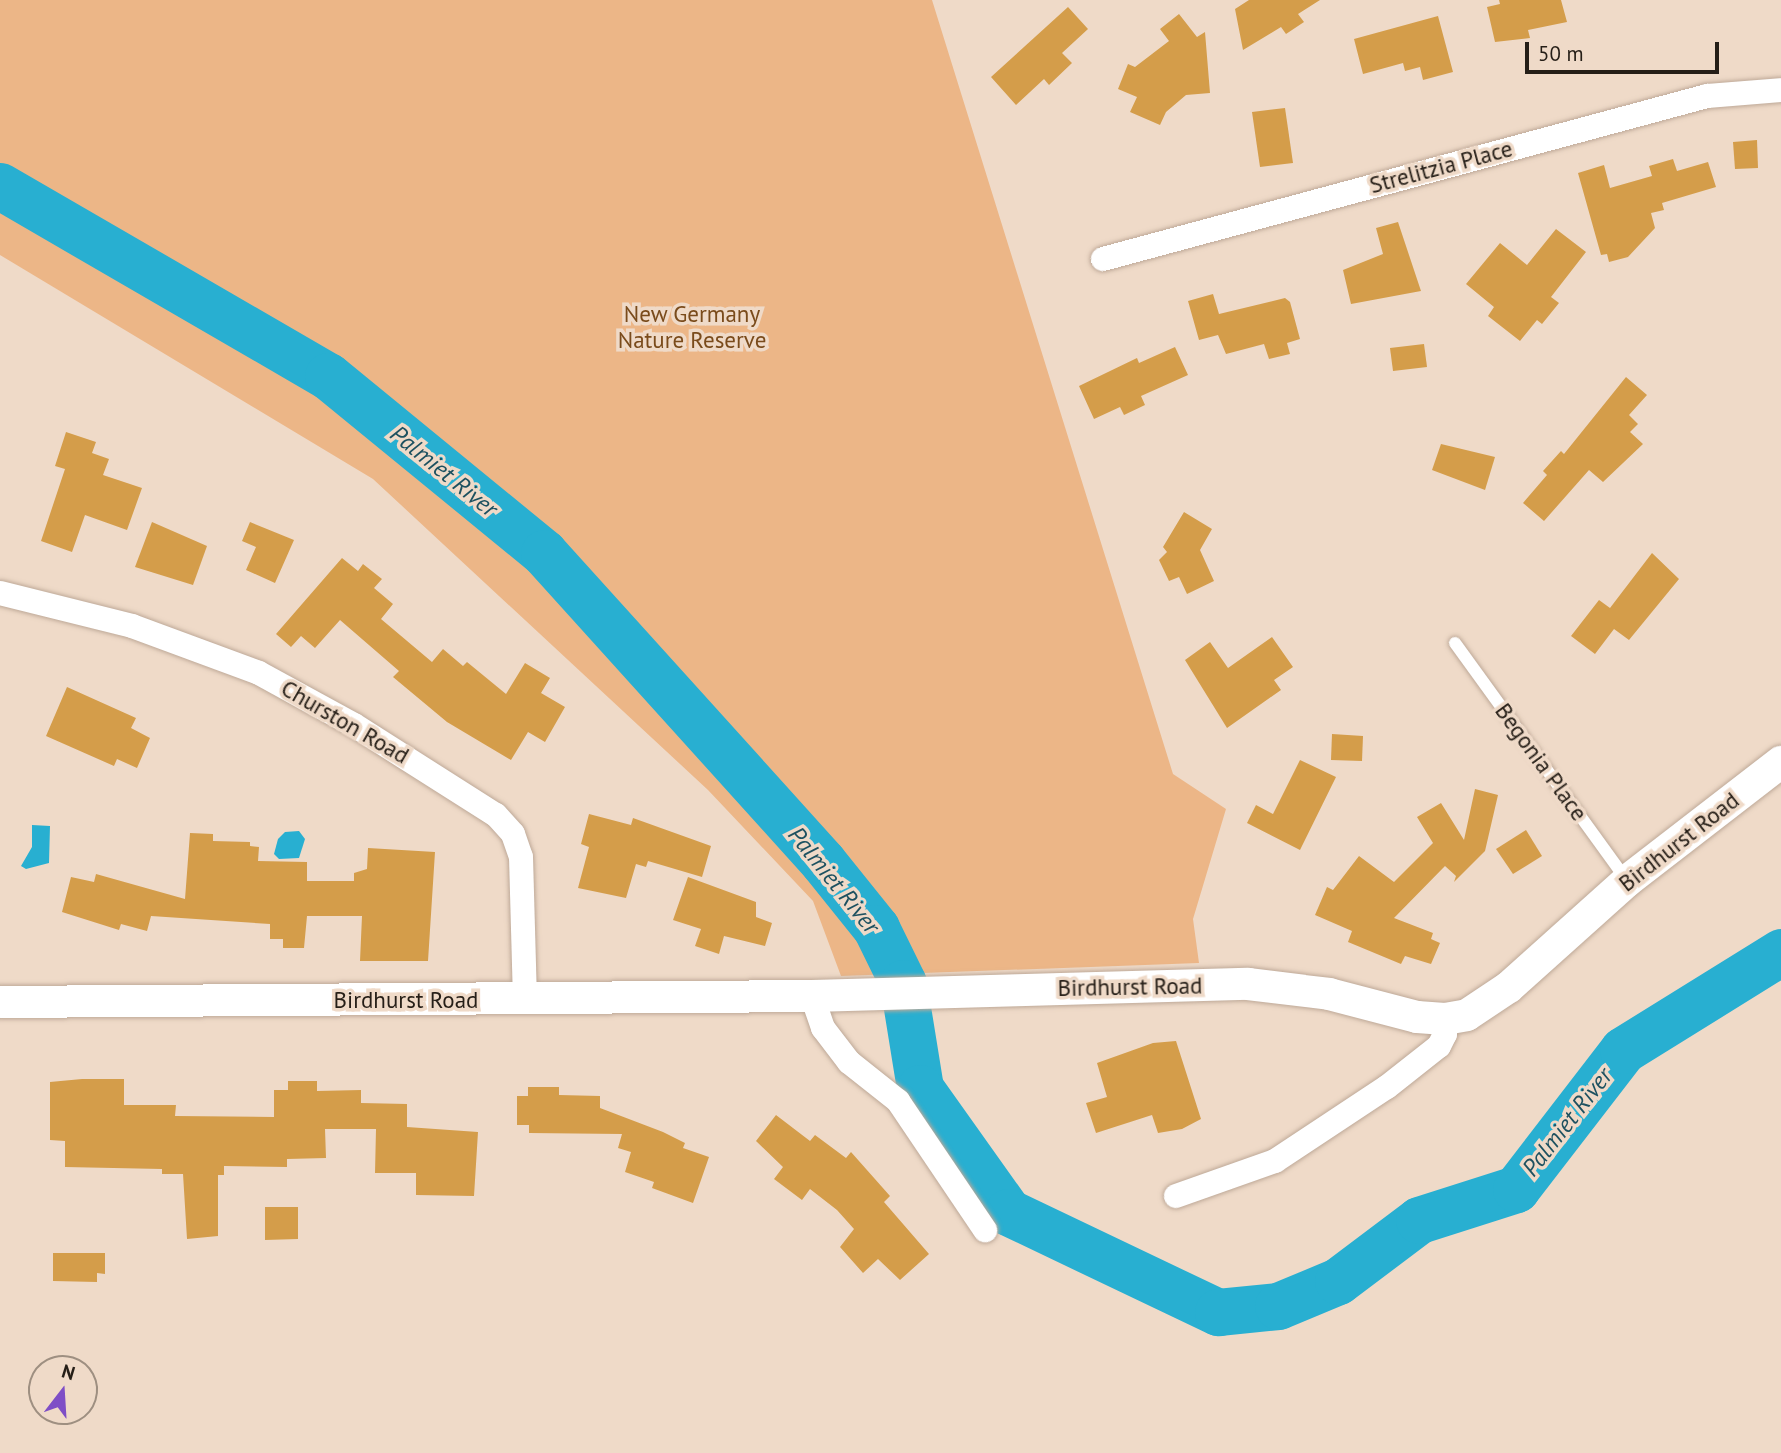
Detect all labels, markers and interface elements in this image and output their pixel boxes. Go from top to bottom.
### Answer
scale bar [1529,28,1723,72]
text: 50 m [1538,40,1584,67]
street label: Strelitzia Place [1367,135,1515,199]
park label: New Germany Nature Reserve [618,300,766,354]
water label: Palmiet River [385,419,503,523]
street label: Churston Road [276,674,414,770]
street label: Begonia Place [1489,698,1593,826]
street label: Birdhurst Road [1613,787,1745,897]
water label: Palmiet River [782,821,886,939]
street label: Birdhurst Road [1057,972,1203,1002]
street label: Birdhurst Road [334,986,478,1014]
water label: Palmiet River [1516,1062,1618,1182]
north arrow [28,1355,98,1425]
text: N [59,1359,78,1385]

